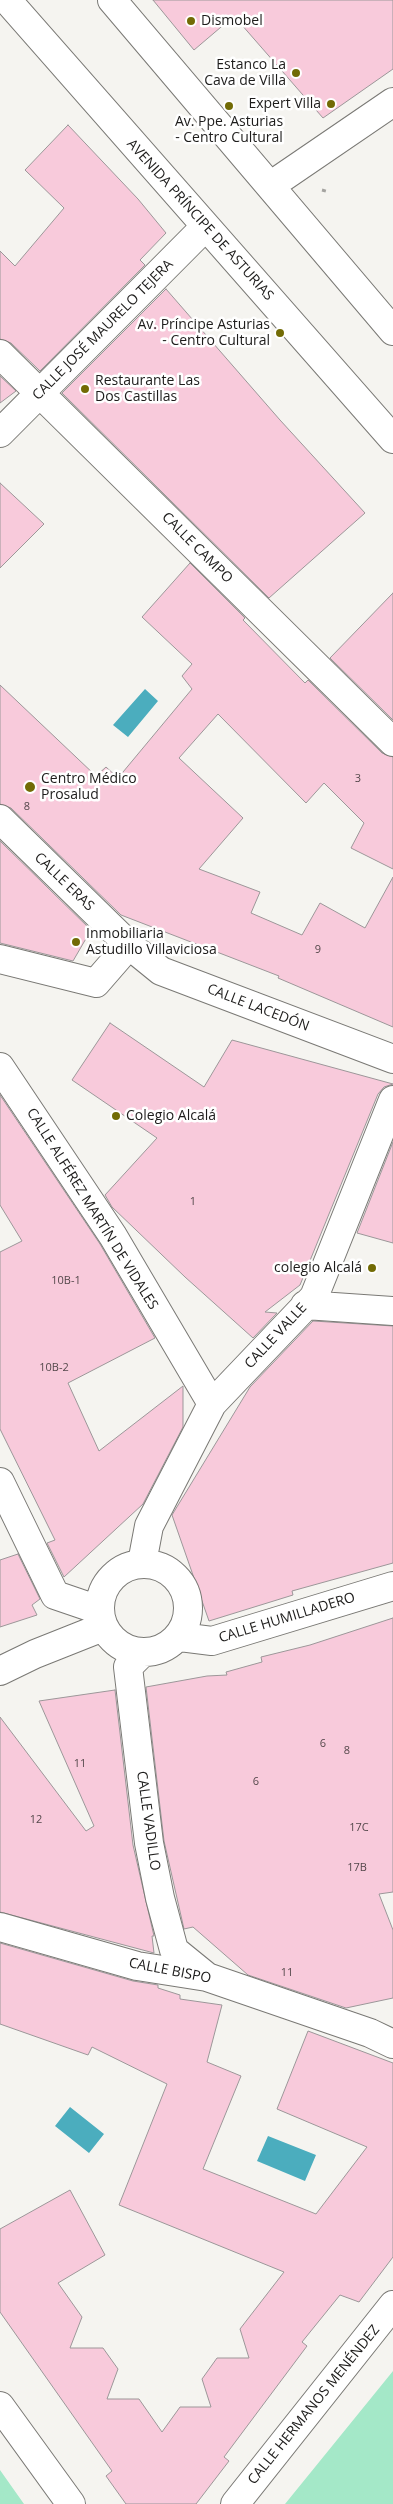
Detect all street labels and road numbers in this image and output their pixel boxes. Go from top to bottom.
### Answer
street label: AVENIDA PRÍNCIPE DE ASTURIAS [123,136,277,304]
street label: CALLE JOSÉ MAURELO TEJERA [29,256,177,404]
street label: CALLE CAMPO [158,509,236,587]
street label: CALLE ERAS [31,849,97,915]
street label: CALLE LACEDÓN [205,981,311,1035]
street label: CALLE ALFÉREZ MARTÍN DE VIDALES [23,1105,161,1313]
street label: CALLE VALLE [241,1300,311,1372]
street label: CALLE HUMILLADERO [217,1589,357,1647]
street label: CALLE VADILLO [133,1770,163,1872]
street label: CALLE BISPO [127,1955,213,1987]
street label: CALLE HERMANOS MENÉNDEZ [245,2322,383,2488]

